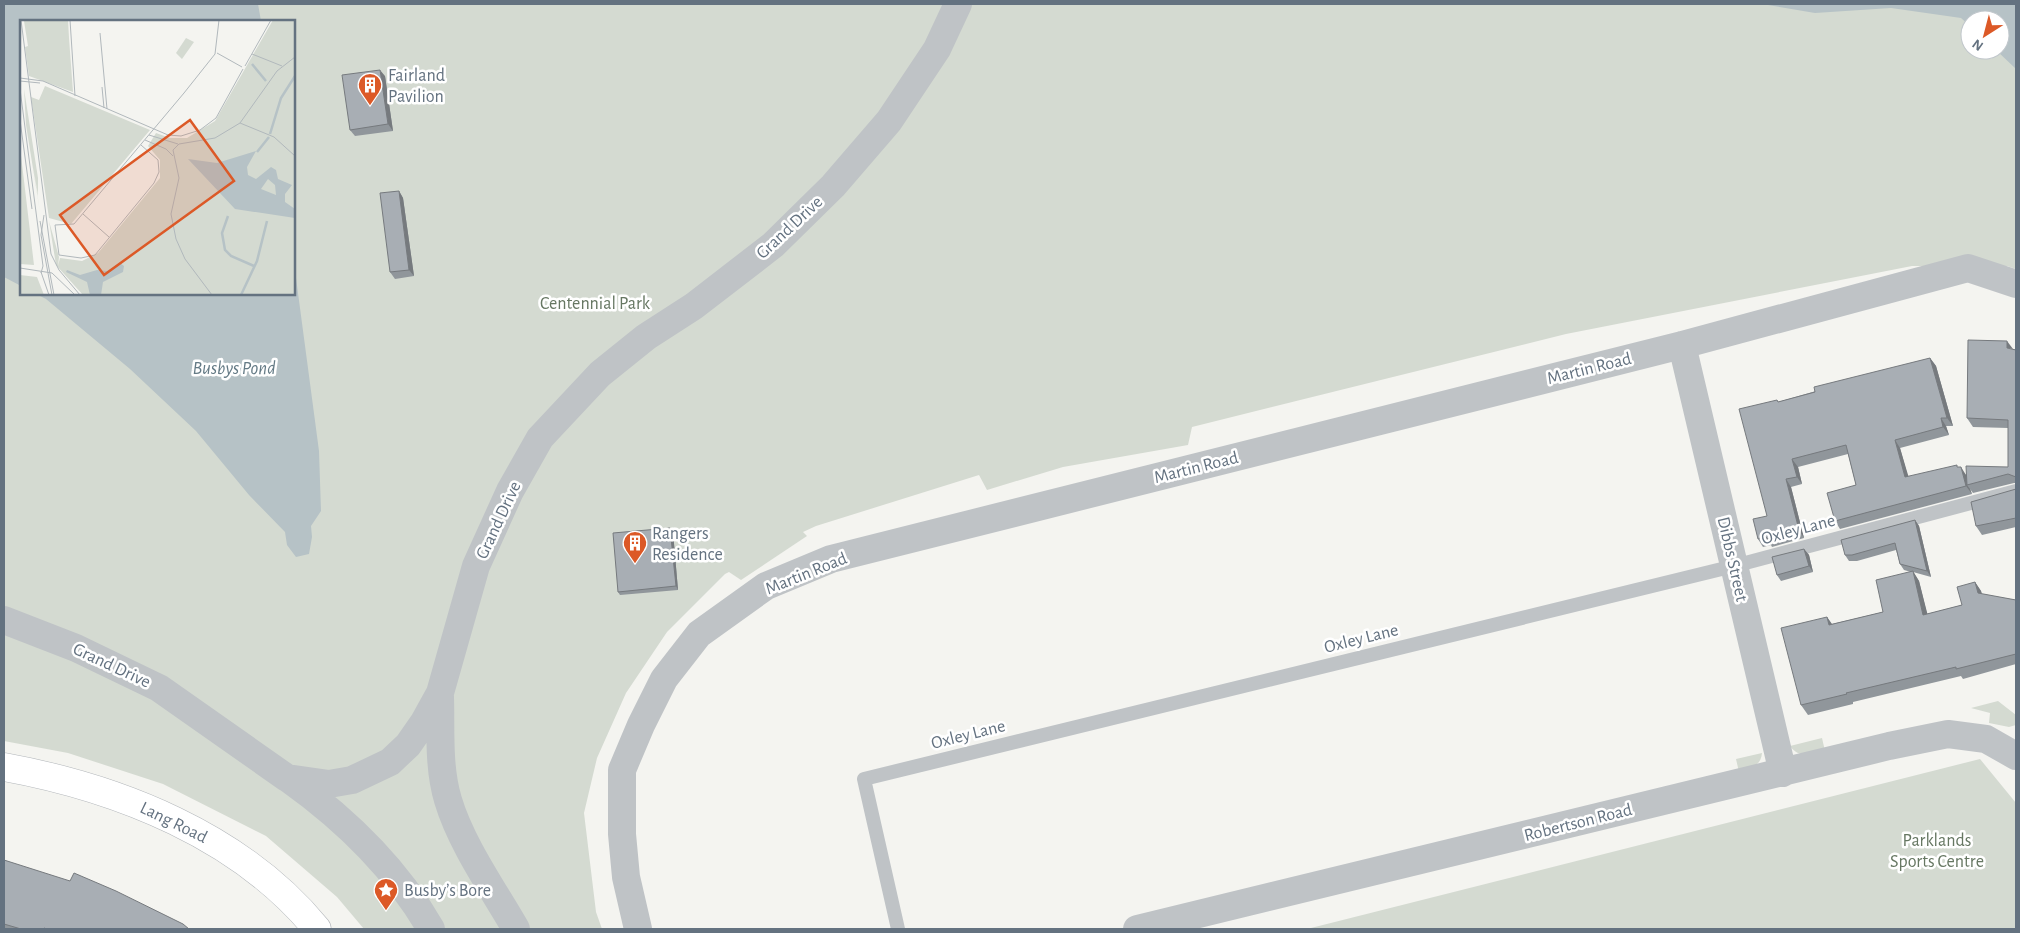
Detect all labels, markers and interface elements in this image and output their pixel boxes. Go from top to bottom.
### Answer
north arrow [1960,10,2010,60]
inset map [20,20,295,295]
text: N [1970,36,1986,53]
place label: Fairland Pavilion [388,67,445,106]
building icon: Fairland Pavilion [357,72,383,106]
street label: Grand Drive [753,193,826,263]
park label: Centennial Park [540,295,651,313]
street label: Martin Road [1545,350,1633,388]
water label: Busbys Pond [192,359,276,378]
street label: Martin Road [1152,449,1240,487]
street label: Grand Drive [473,479,525,562]
street label: Oxley Lane [1759,511,1837,548]
street label: Dibbs Street [1714,515,1751,604]
place label: Rangers Residence [652,525,723,564]
building icon: Rangers Residence [622,530,648,564]
street label: Martin Road [763,549,850,598]
street label: Oxley Lane [1322,621,1400,657]
street label: Grand Drive [70,640,153,692]
street label: Oxley Lane [929,717,1007,753]
street label: Lang Road [137,799,210,847]
street label: Robertson Road [1522,801,1634,845]
park label: Parklands Sports Centre [1890,832,1984,871]
place icon: Busby’s Bore [373,877,399,911]
place label: Busby’s Bore [404,882,491,900]

